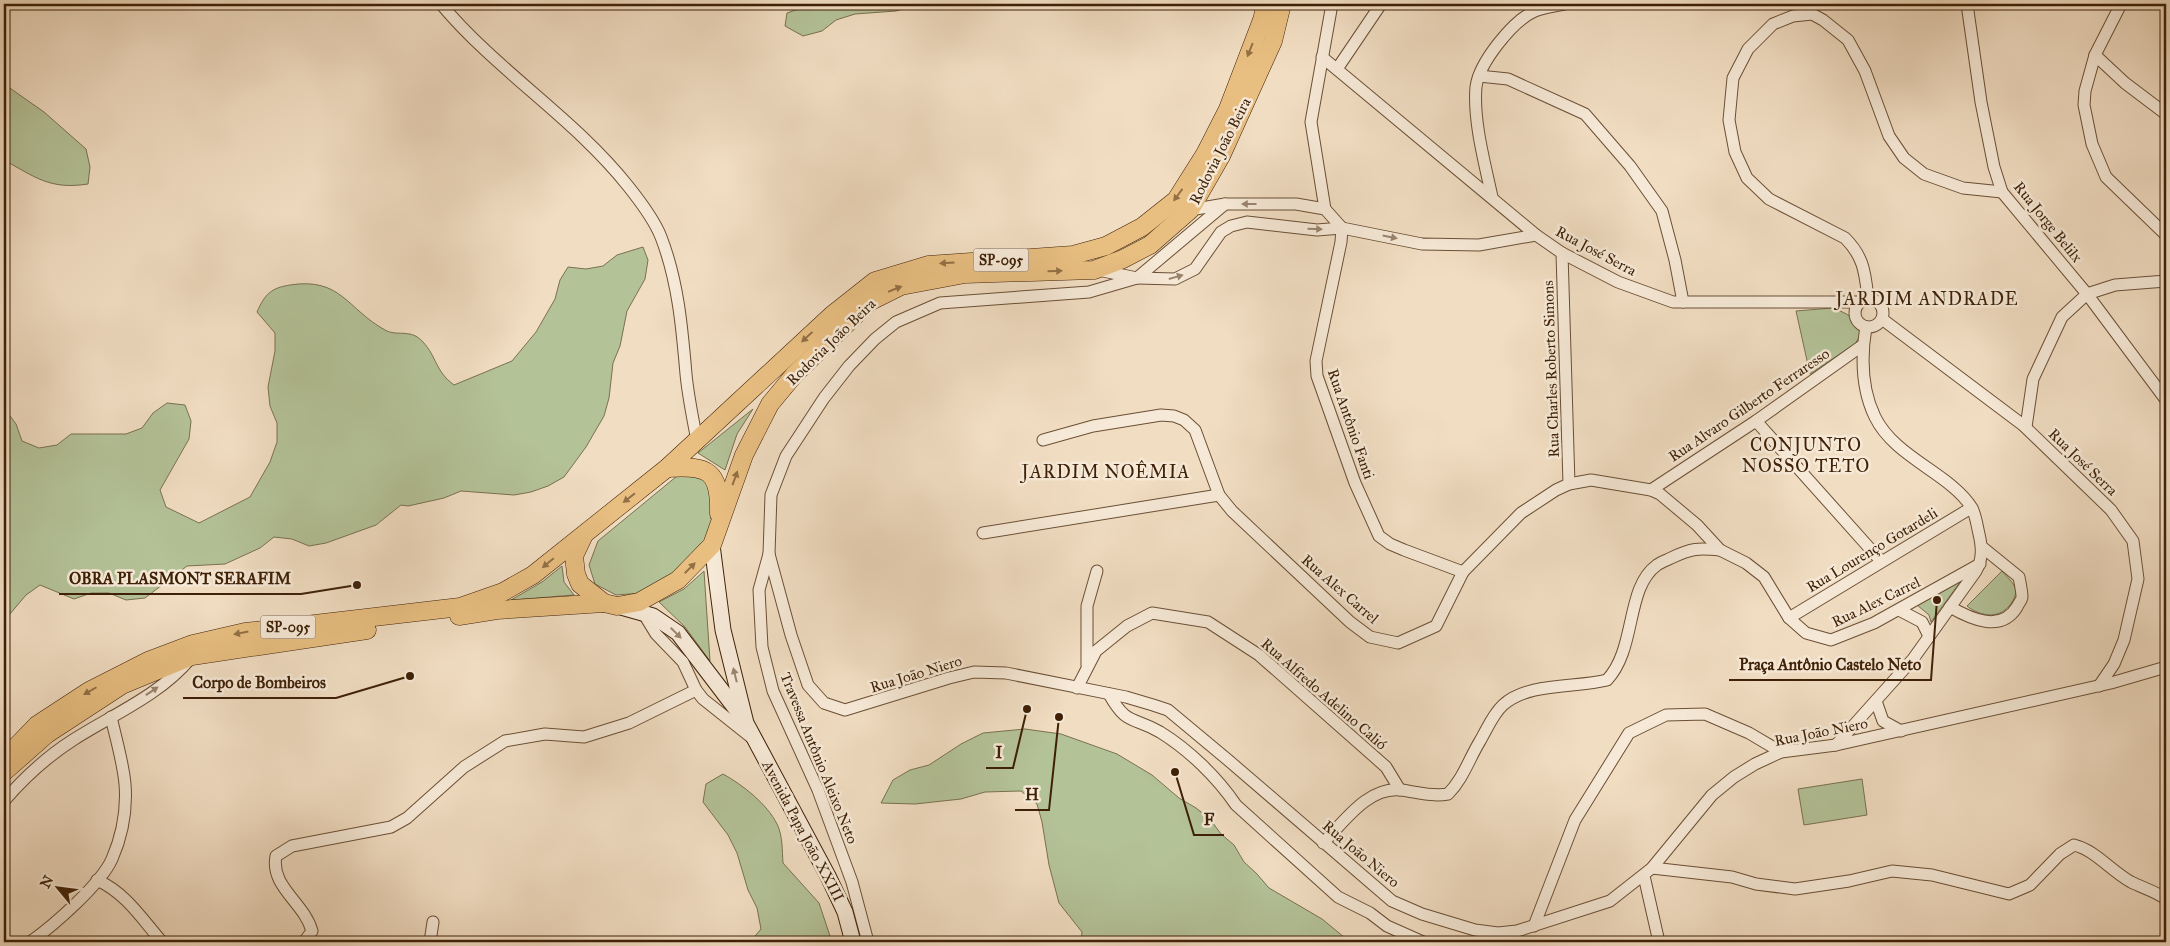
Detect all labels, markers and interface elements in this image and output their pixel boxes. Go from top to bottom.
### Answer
one-way arrow [1246,43,1254,58]
street label: Rodovia João Beira [1185,94,1256,208]
street label: Rua Jorge Belilx [2009,178,2086,267]
one-way arrow [1173,188,1183,202]
one-way arrow [1241,200,1257,208]
street label: Rua José Serra [1552,222,1640,281]
one-way arrow [1307,225,1323,233]
one-way arrow [1382,233,1397,241]
road number: SP-095 [974,248,1028,272]
one-way arrow [939,260,955,268]
one-way arrow [1048,267,1064,275]
one-way arrow [1169,272,1184,280]
street label: Rua Charles Roberto Simons [1539,280,1563,458]
one-way arrow [888,285,903,293]
district label: JARDIM ANDRADE [1833,288,2019,311]
street label: Rodovia João Beira [783,294,881,390]
one-way arrow [802,331,814,343]
street label: Rua Alvaro Gilberto Ferraresso [1665,344,1833,466]
street label: Rua Antônio Fanti [1324,366,1378,482]
street label: Rua José Serra [2044,425,2122,500]
district label: CONJUNTO NOSSO TETO [1742,434,1870,477]
district label: JARDIM NOÊMIA [1020,460,1190,484]
one-way arrow [732,471,740,486]
one-way arrow [623,492,636,503]
street label: Rua Lourenço Gotardeli [1803,504,1941,596]
street label: Rua Alex Carrel [1298,551,1383,628]
one-way arrow [542,558,555,569]
one-way arrow [684,562,696,574]
callout: OBRA PLASMONT SERAFIM [59,563,301,594]
text: OBRA PLASMONT SERAFIM [69,569,292,588]
street label: Rua Alex Carrel [1829,572,1924,631]
road number: SP-095 [260,616,316,638]
one-way arrow [670,626,682,638]
one-way arrow [232,630,248,638]
street label: Rua Alfredo Adelino Calió [1257,634,1391,754]
callout: Praça Antônio Castelo Neto [1729,649,1931,680]
street label: Rua João Niero [868,651,965,697]
text: Praça Antônio Castelo Neto [1739,655,1921,675]
callout: Corpo de Bombeiros [183,667,336,698]
one-way arrow [730,668,738,683]
street label: Travessa Antônio Aleixo Neto [776,670,862,847]
text: Corpo de Bombeiros [192,673,326,693]
one-way arrow [83,686,96,695]
one-way arrow [145,686,159,696]
street label: Rua João Niero [1773,714,1870,751]
callout: I [986,737,1013,768]
text: I [996,743,1003,762]
street label: Avenida Papa João XXIII [757,757,848,905]
callout: H [1015,779,1049,810]
text: H [1025,785,1039,804]
callout: F [1194,804,1224,835]
text: F [1204,810,1215,829]
street label: Rua João Niero [1318,817,1403,892]
north arrow [32,864,82,914]
text: N [37,873,57,891]

